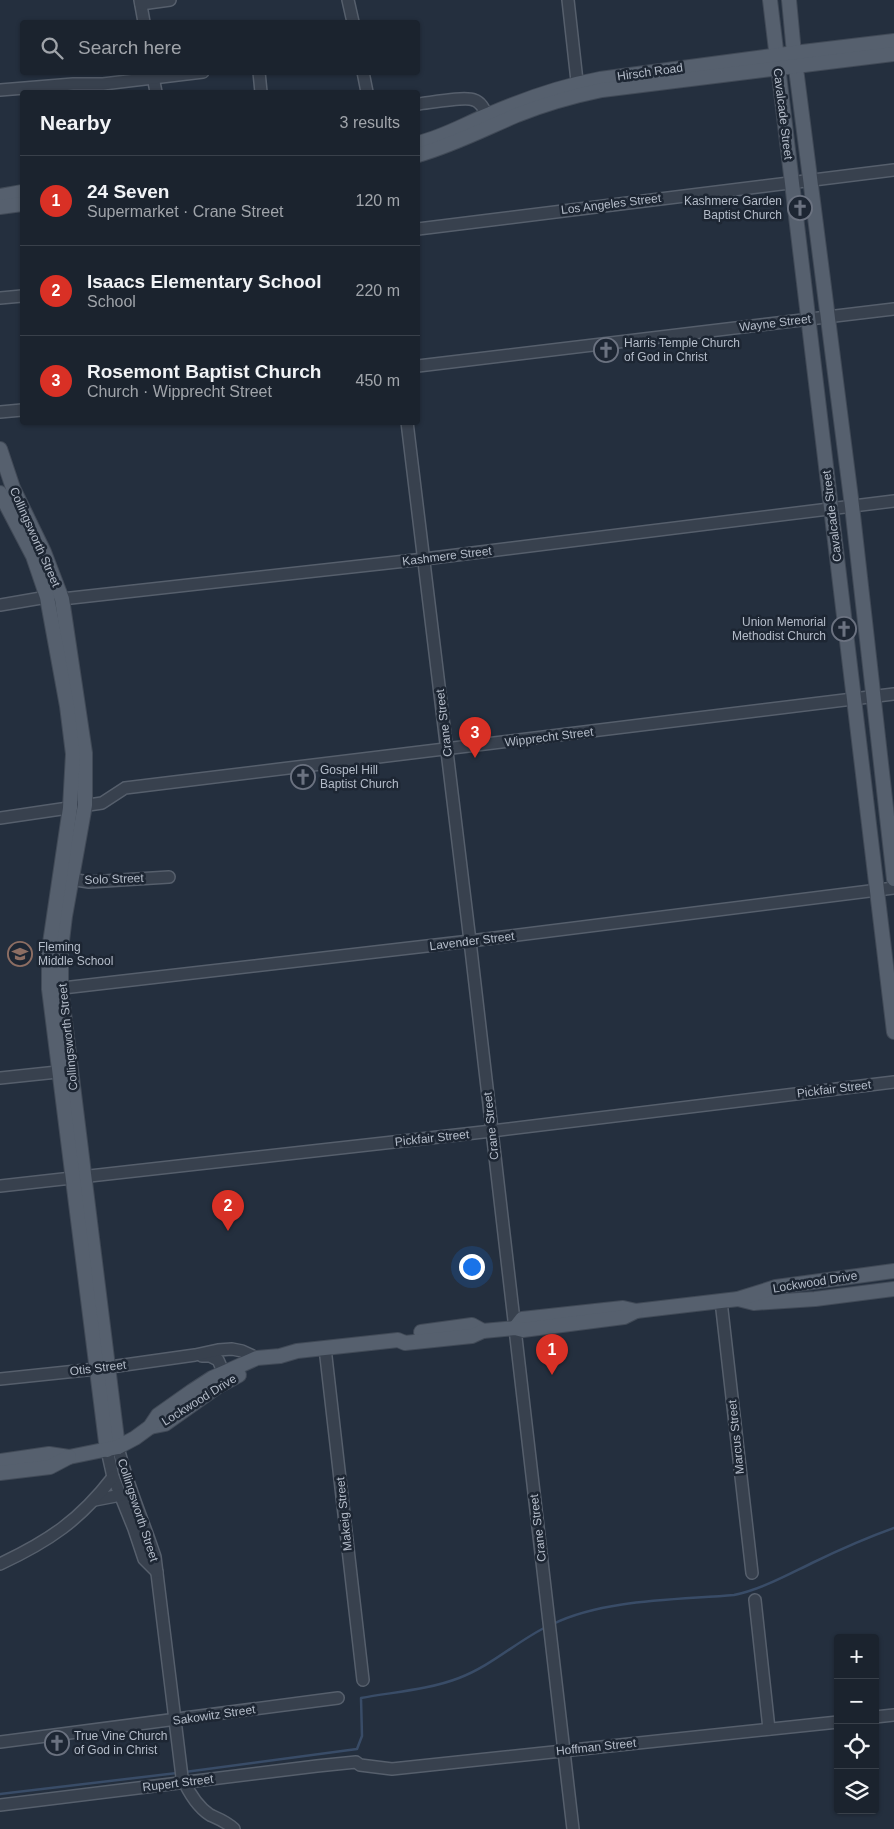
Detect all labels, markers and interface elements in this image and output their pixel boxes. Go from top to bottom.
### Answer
search box [20,20,420,75]
icon: search [38,34,66,62]
text: Search here [78,37,182,58]
street label: Hirsch Road [616,60,684,84]
street label: Cavalcade Street [770,67,796,161]
text: Nearby [40,111,111,134]
text: 3 results [340,114,400,131]
text: 24 Seven [87,181,169,202]
street label: Los Angeles Street [560,191,663,217]
text: 1 [52,192,60,209]
text: 120 m [356,192,400,209]
place label: Kashmere Garden Baptist Church [684,194,782,222]
church icon: Kashmere Garden Baptist Church [787,195,813,221]
text: Supermarket · Crane Street [87,203,284,220]
text: Isaacs Elementary School [87,271,321,292]
text: 2 [52,282,60,299]
text: 220 m [356,282,400,299]
text: School [87,293,136,310]
street label: Wayne Street [738,312,812,334]
place label: Harris Temple Church of God in Christ [624,336,740,364]
church icon: Harris Temple Church of God in Christ [593,337,619,363]
text: Rosemont Baptist Church [87,361,321,382]
text: 3 [52,372,60,389]
text: 450 m [356,372,400,389]
text: Church · Wipprecht Street [87,383,272,400]
street label: Cavalcade Street [819,469,845,563]
street label: Collingsworth Street [7,485,64,589]
street label: Kashmere Street [401,543,493,568]
place label: Union Memorial Methodist Church [732,615,826,643]
church icon: Union Memorial Methodist Church [831,616,857,642]
street label: Crane Street [433,688,455,758]
pin: 3 [459,717,491,758]
street label: Wipprecht Street [504,725,595,749]
place label: Gospel Hill Baptist Church [320,763,399,791]
church icon: Gospel Hill Baptist Church [290,764,316,790]
street label: Solo Street [84,871,145,887]
street label: Lavender Street [429,929,516,953]
place label: Fleming Middle School [38,940,113,968]
school or university icon: Fleming Middle School [7,941,33,967]
street label: Collingsworth Street [55,982,81,1091]
street label: Pickfair Street [796,1077,873,1100]
street label: Crane Street [480,1091,502,1161]
street label: Pickfair Street [394,1127,471,1149]
pin: 2 [212,1190,244,1231]
your location [459,1254,485,1280]
street label: Lockwood Drive [772,1268,859,1296]
pin: 1 [536,1334,568,1375]
street label: Otis Street [69,1358,128,1378]
street label: Lockwood Drive [159,1371,239,1429]
street label: Marcus Street [725,1398,747,1475]
street label: Collingsworth Street [115,1457,161,1564]
street label: Makeig Street [333,1476,355,1552]
street label: Crane Street [527,1493,549,1563]
map controls [834,1634,879,1814]
button: + [834,1634,879,1679]
button: − [834,1679,879,1724]
street label: Sakowitz Street [172,1702,257,1728]
button: locate [834,1724,879,1769]
place label: True Vine Church of God in Christ [74,1729,167,1757]
church icon: True Vine Church of God in Christ [44,1730,70,1756]
street label: Hoffman Street [555,1736,637,1758]
button: layers [834,1769,879,1814]
street label: Rupert Street [142,1772,215,1794]

